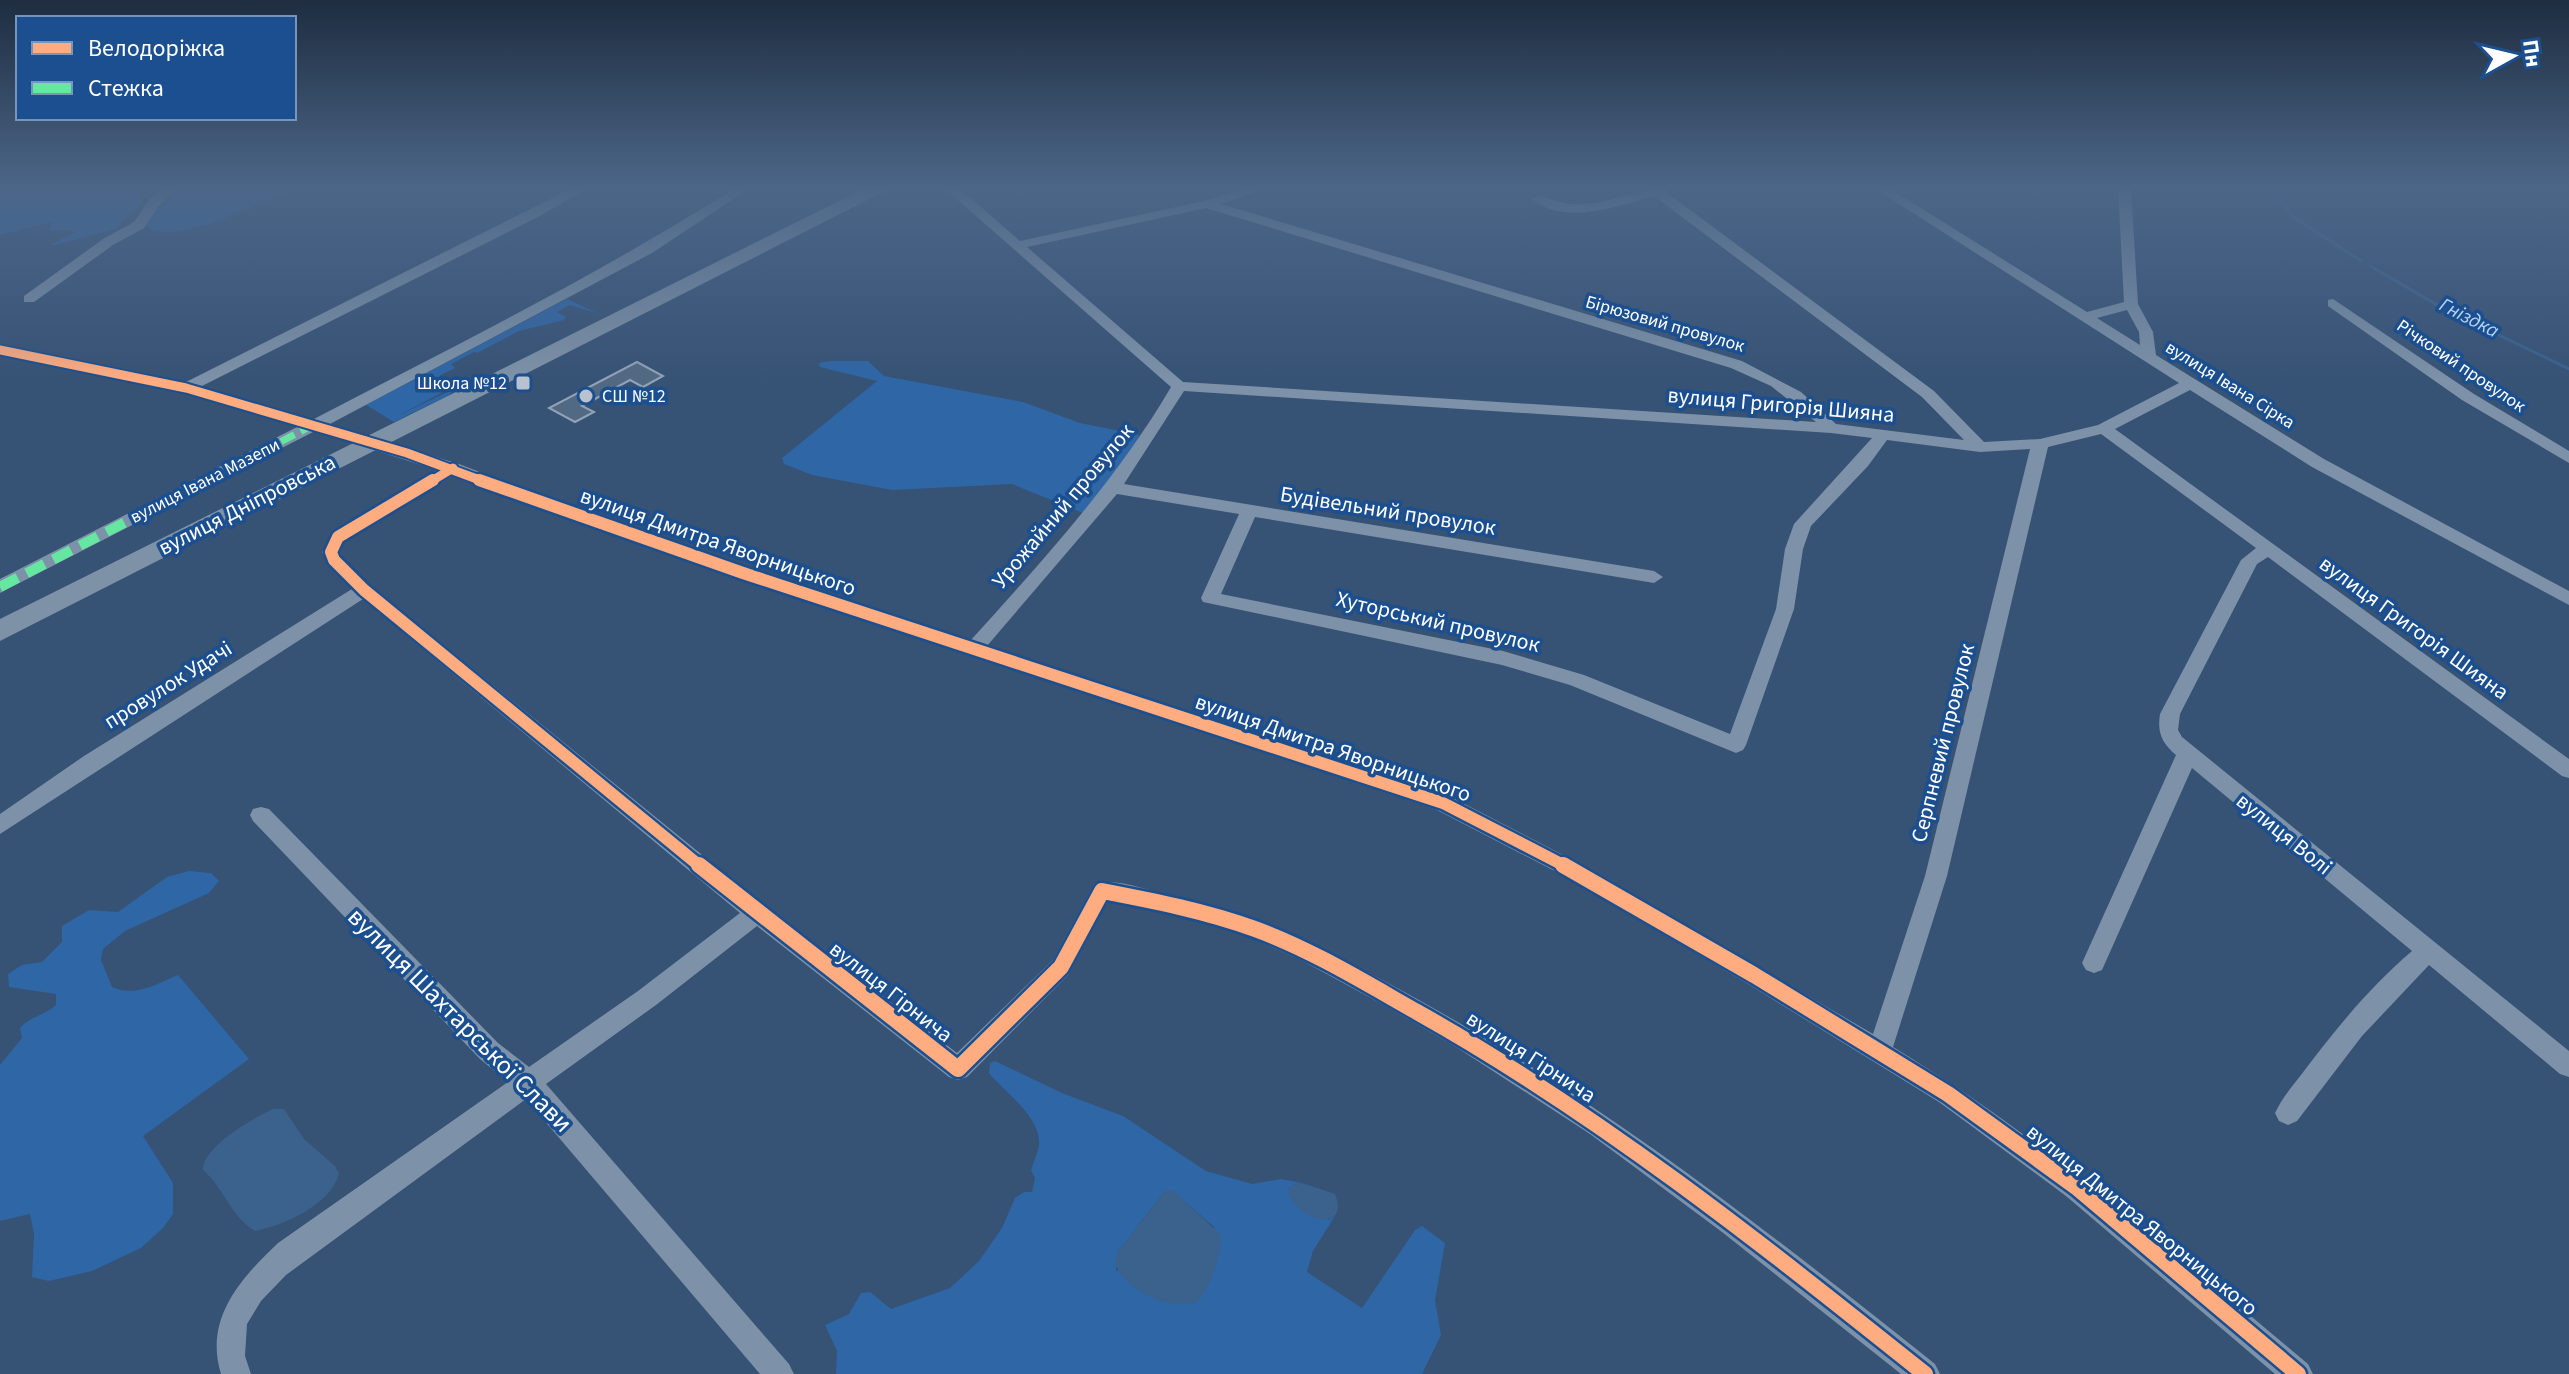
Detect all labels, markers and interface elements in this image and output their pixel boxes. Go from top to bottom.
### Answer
legend [16,16,296,120]
north arrow [2473,16,2553,96]
text: Велодоріжка [88,31,225,66]
text: Пн [2514,38,2550,69]
text: Стежка [88,71,164,106]
street label: Бірюзовий провулок [1583,289,1747,359]
water label: Гніздка [2434,291,2504,345]
street label: Річковий провулок [2392,314,2530,419]
street label: вулиця Івана Сірка [2161,335,2299,435]
place label: Школа №12 [417,371,507,396]
marker: Школа №12 [514,374,532,392]
street label: вулиця Григорія Шияна [1666,379,1896,431]
place label: СШ №12 [602,384,666,409]
marker: СШ №12 [577,387,595,405]
street label: Урожайний провулок [984,416,1142,596]
street label: вулиця Івана Мазепи [126,432,284,530]
street label: вулиця Дніпровська [153,446,341,564]
street label: Будівельний провулок [1278,478,1498,544]
street label: вулиця Дмитра Яворницького [576,480,860,604]
street label: вулиця Григорія Шияна [2313,548,2515,708]
street label: Хуторський провулок [1333,583,1543,661]
street label: провулок Удачі [98,633,238,737]
street label: Серпневий провулок [1903,640,1983,846]
street label: вулиця Дмитра Яворницького [1191,686,1475,810]
street label: вулиця Волі [2229,785,2339,883]
street label: вулиця Шахтарської Слави [339,899,581,1141]
street label: вулиця Гірнича [822,934,960,1050]
street label: вулиця Гірнича [1460,1003,1602,1111]
street label: вулиця Дмитра Яворницького [2019,1116,2265,1324]

